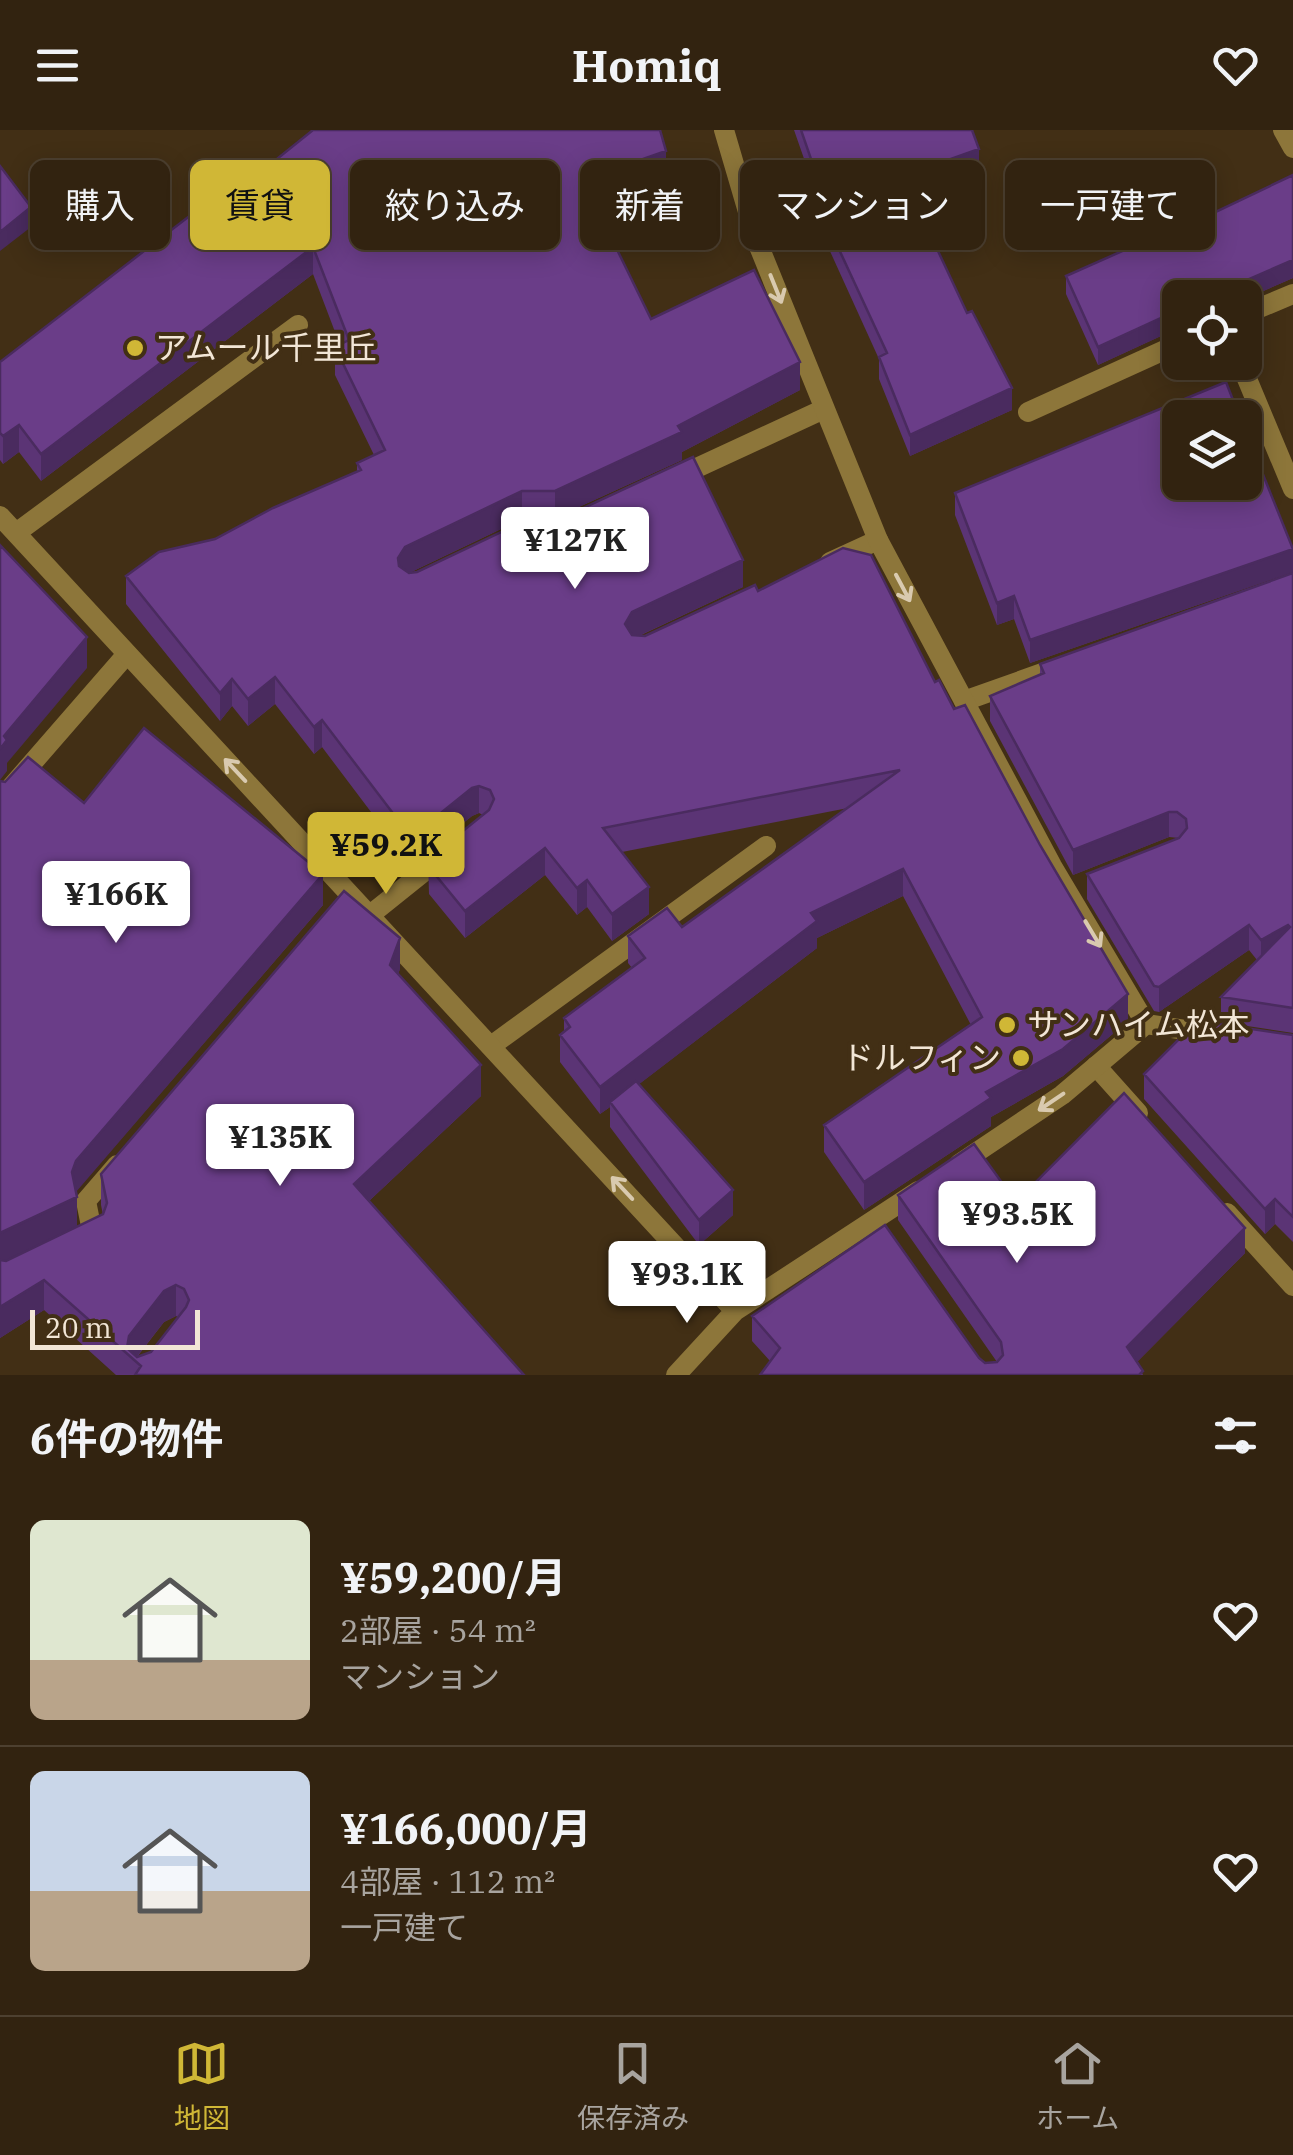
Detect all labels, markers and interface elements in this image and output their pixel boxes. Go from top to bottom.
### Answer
text: Homiq [572,36,721,94]
icon: menu [30,38,85,93]
icon: heart [1208,38,1263,93]
chip: 購入 [30,160,170,250]
chip: 賃貸 [190,160,330,250]
chip: 絞り込み [350,160,560,250]
chip: 新着 [580,160,720,250]
chip: マンション [740,160,985,250]
chip: 一戸建て [1005,160,1215,250]
one-way arrow [768,273,786,304]
map controls [1162,280,1262,500]
button: locate [1162,280,1262,380]
place label: アムール千里丘 [155,326,377,368]
marker: アムール千里丘 [124,337,146,359]
button: layers [1162,400,1262,500]
pin: ¥127K [505,507,645,592]
text: ¥127K [523,518,627,560]
one-way arrow [894,572,914,602]
one-way arrow [223,757,247,783]
pin: ¥59.2K [305,812,467,897]
text: ¥59.2K [330,823,443,865]
pin: ¥166K [46,861,186,946]
text: ¥166K [64,872,168,914]
one-way arrow [1083,919,1103,948]
place label: サンハイム松本 [1027,1003,1250,1045]
marker: サンハイム松本 [996,1014,1018,1036]
place label: ドルフィン [842,1036,1001,1078]
marker: ドルフィン [1010,1047,1032,1069]
one-way arrow [1037,1092,1065,1113]
pin: ¥135K [210,1104,350,1189]
text: ¥135K [228,1115,332,1157]
one-way arrow [610,1176,633,1201]
pin: ¥93.5K [936,1181,1098,1266]
text: ¥93.5K [961,1192,1074,1234]
pin: ¥93.1K [606,1241,768,1326]
text: ¥93.1K [631,1252,744,1294]
scale bar [30,1305,200,1350]
text: 20 m [45,1309,112,1346]
icon: filters [1208,1408,1263,1463]
text: 6件の物件 [30,1411,223,1466]
text: ¥59,200/月 [340,1550,567,1605]
icon: home [110,1560,230,1680]
icon: heart [1208,1593,1263,1648]
text: 2部屋 · 54 m² [340,1609,536,1651]
text: マンション [340,1655,500,1697]
text: ¥166,000/月 [340,1801,592,1856]
icon: home [110,1811,230,1931]
icon: heart [1208,1844,1263,1899]
text: 4部屋 · 112 m² [340,1860,555,1902]
text: 一戸建て [340,1906,468,1948]
tab: 地図 [174,2036,230,2136]
tab: 保存済み [577,2036,689,2136]
tab: ホーム [1036,2036,1119,2136]

